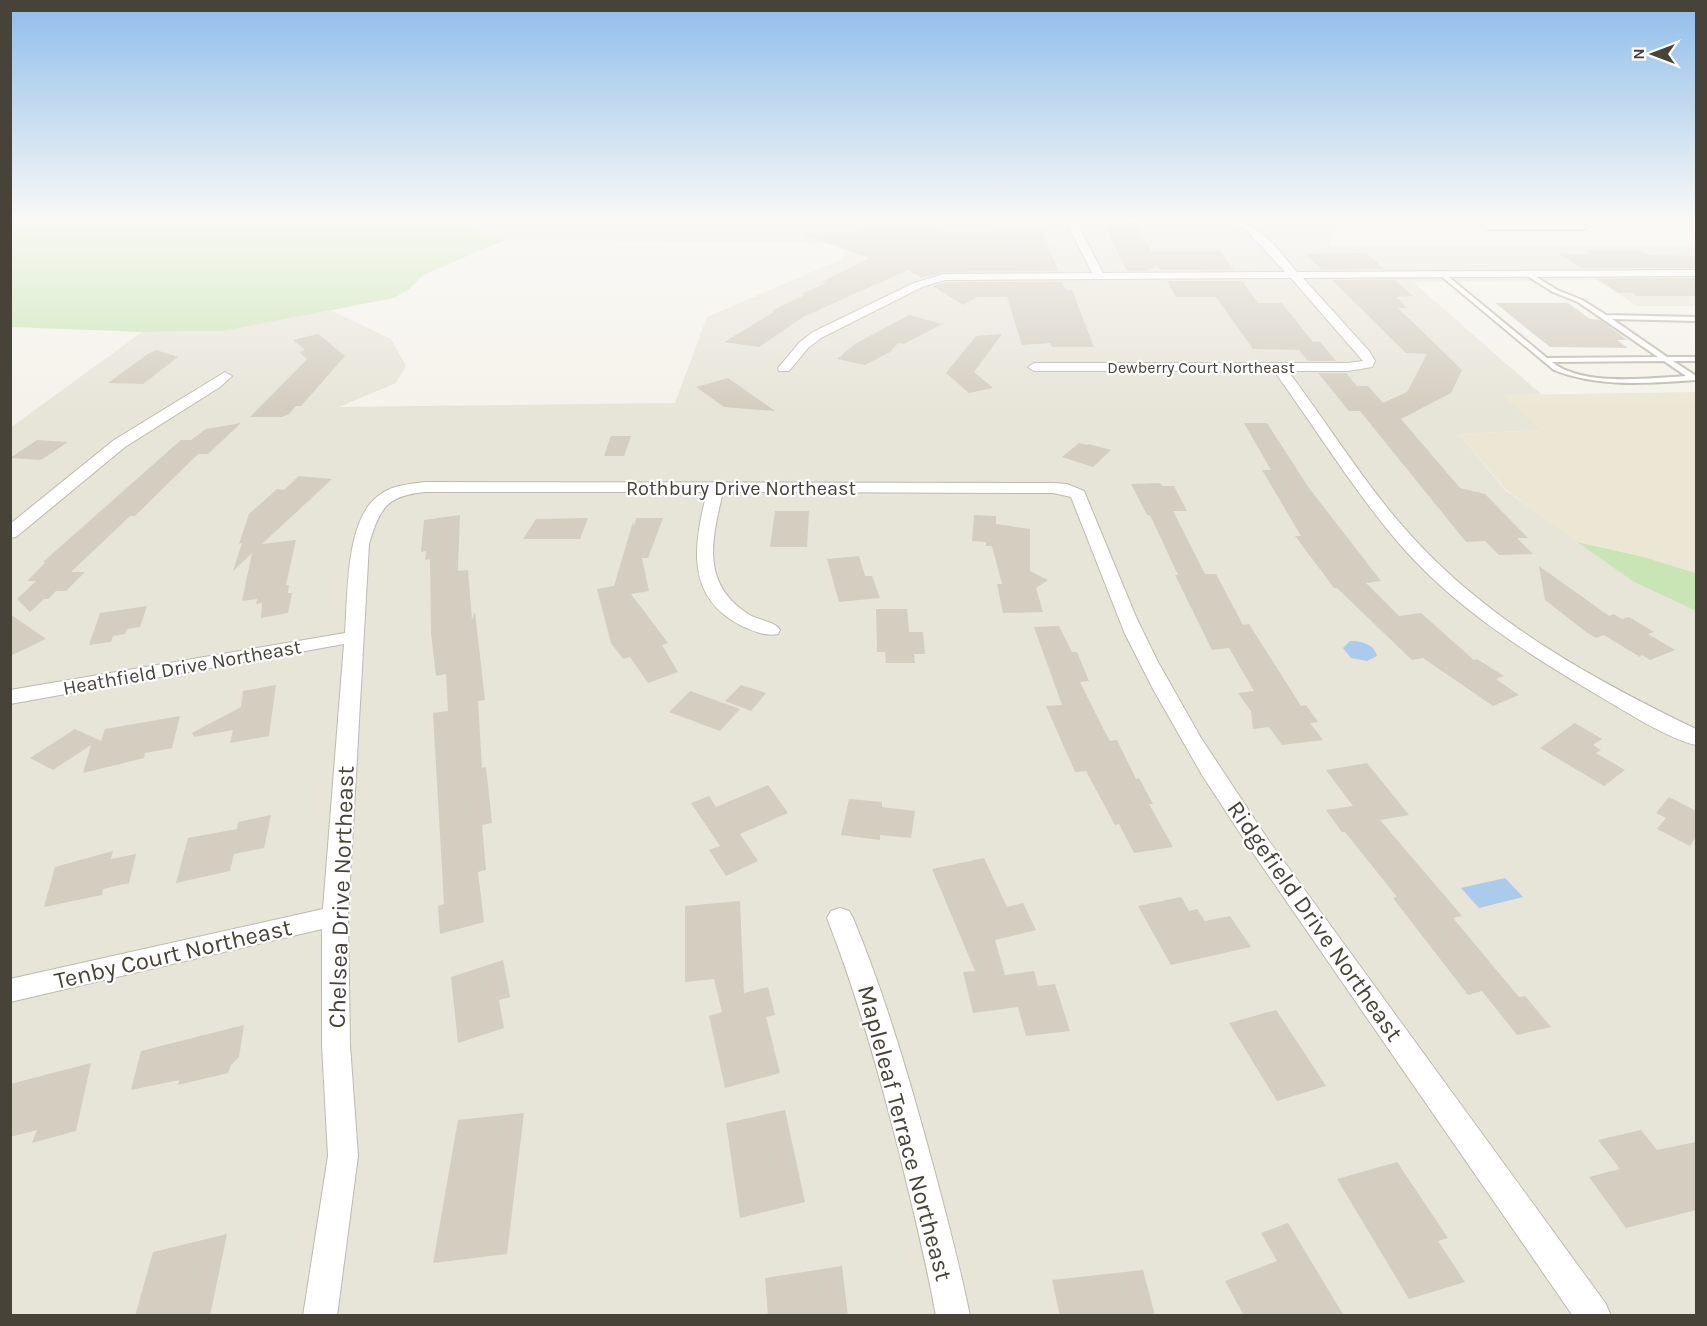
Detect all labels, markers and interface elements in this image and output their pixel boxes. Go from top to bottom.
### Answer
north arrow [1623,24,1683,84]
text: N [1629,48,1648,60]
street label: Dewberry Court Northeast [1107,358,1295,377]
street label: Rothbury Drive Northeast [626,477,857,500]
street label: Heathfield Drive Northeast [61,635,304,700]
street label: Chelsea Drive Northeast [322,765,360,1029]
street label: Ridgefield Drive Northeast [1221,795,1409,1047]
street label: Tenby Court Northeast [52,913,294,995]
street label: Mapleleaf Terrace Northeast [852,982,958,1284]

